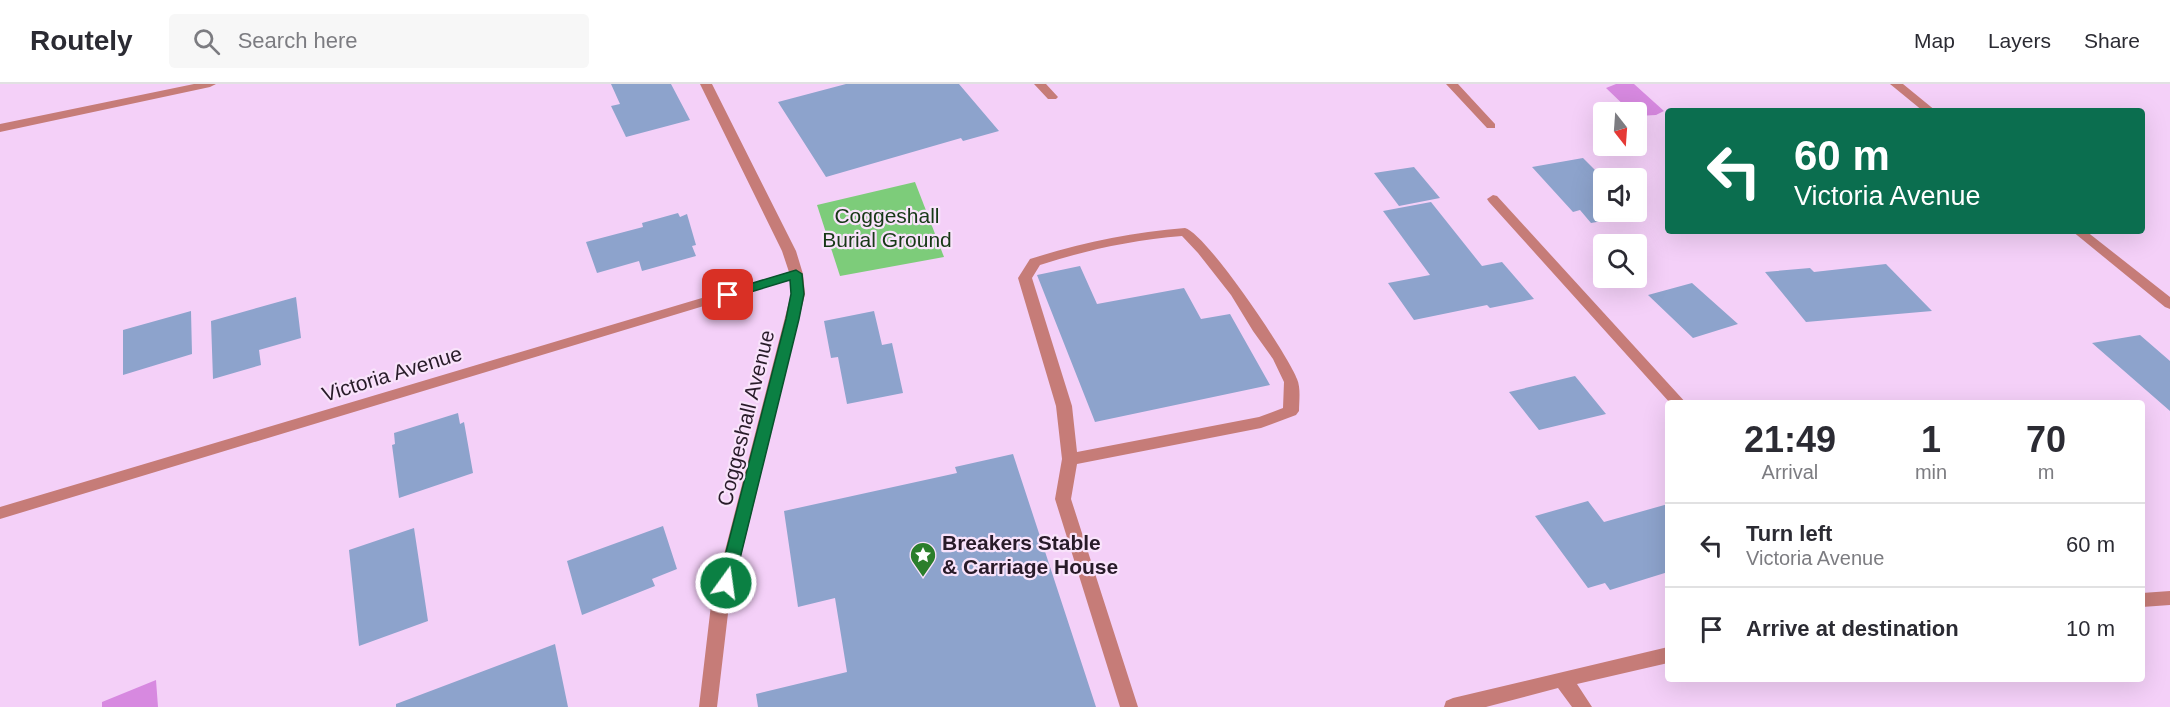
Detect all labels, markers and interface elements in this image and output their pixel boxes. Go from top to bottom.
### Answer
search box [169,14,589,68]
text: Routely [30,25,133,56]
icon: search [190,25,223,58]
text: Search here [238,28,358,53]
text: Map [1914,29,1955,52]
text: Layers [1988,29,2051,52]
text: Share [2084,29,2140,52]
north arrow [1593,102,1647,156]
map controls [1593,102,1647,288]
icon: left [1695,132,1773,210]
text: 60 m [1794,132,1890,179]
button: sound [1593,168,1647,222]
text: Victoria Avenue [1794,181,1981,211]
park label: Coggeshall Burial Ground [822,204,952,251]
button: search [1593,234,1647,288]
pin [702,269,753,320]
icon: arrive [711,278,744,311]
street label: Coggeshall Avenue [713,327,779,508]
street label: Victoria Avenue [319,341,465,406]
text: 21:49 [1744,419,1836,460]
text: 1 [1921,419,1941,460]
text: 70 [2026,419,2066,460]
text: Arrival [1762,461,1818,483]
text: min [1915,461,1947,483]
text: m [2038,461,2054,483]
text: Turn left [1746,521,1832,546]
icon: left [1695,529,1728,562]
place label: Breakers Stable & Carriage House [942,531,1118,578]
text: 60 m [2066,532,2115,557]
place icon: Breakers Stable & Carriage House [908,540,938,578]
text: Victoria Avenue [1746,547,1884,569]
position arrow [694,551,758,615]
icon: arrive [1695,613,1728,646]
text: Arrive at destination [1746,616,1959,641]
text: 10 m [2066,616,2115,641]

